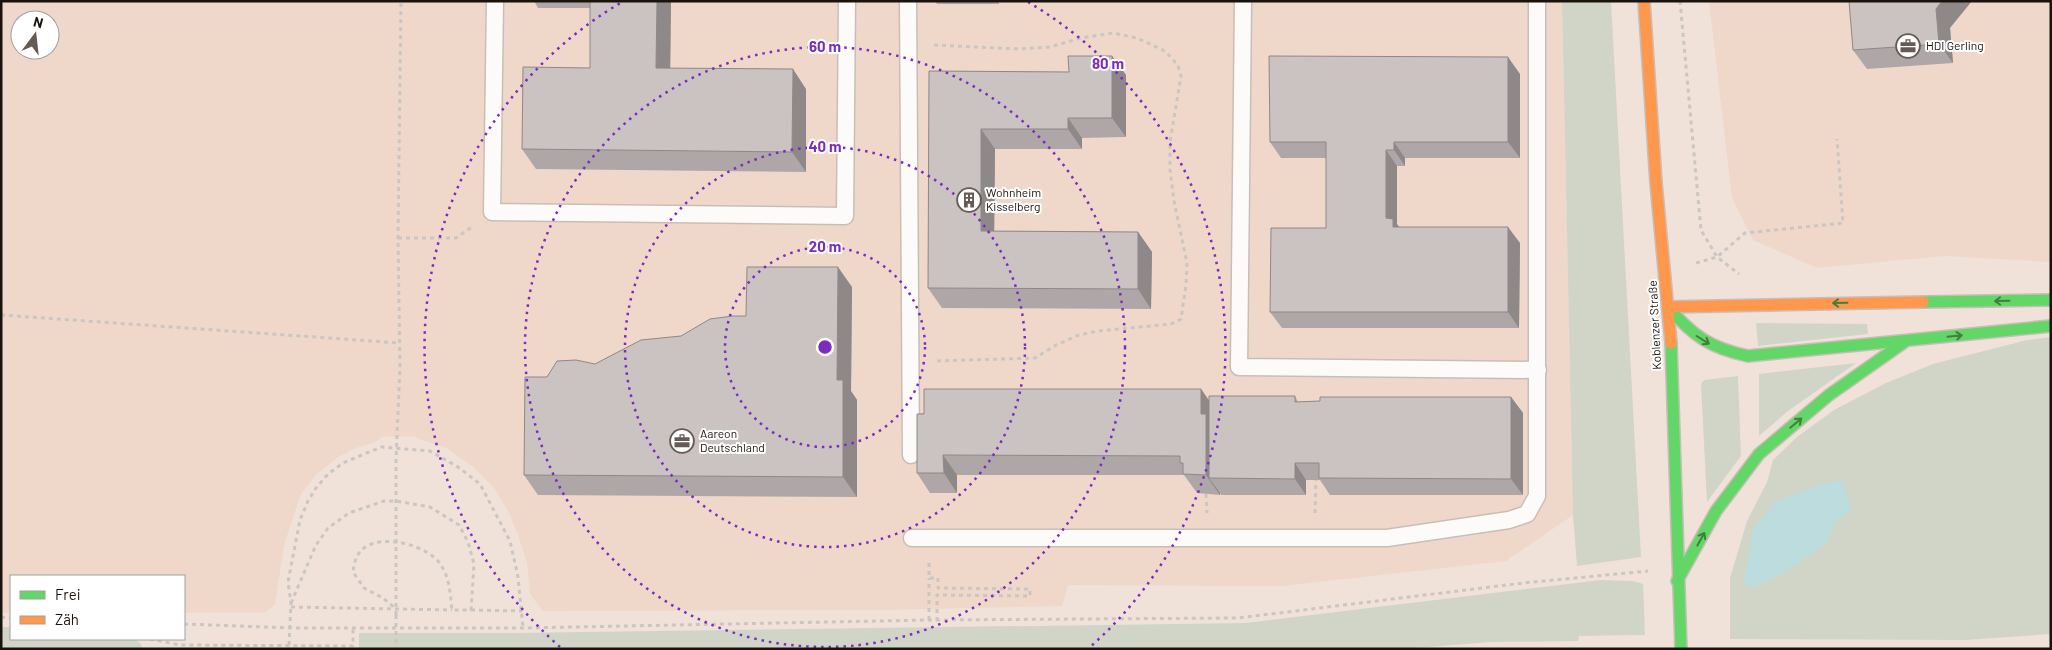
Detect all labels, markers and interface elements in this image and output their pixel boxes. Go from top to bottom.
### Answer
north arrow [10,10,60,60]
text: N [32,13,45,31]
office icon: HDI Gerling [1895,33,1921,59]
text: 60 m [809,37,841,55]
place label: HDI Gerling [1926,38,1984,52]
text: 80 m [1092,54,1124,72]
text: 40 m [808,137,842,155]
place label: Wohnheim Kisselberg [986,185,1041,213]
building icon: Wohnheim Kisselberg [956,187,982,213]
text: 20 m [809,237,841,255]
street label: Koblenzer Straße [1645,280,1663,370]
one-way arrow [1994,296,2010,306]
one-way arrow [1832,298,1848,308]
one-way arrow [1947,331,1963,341]
one-way arrow [1695,336,1709,346]
centre of rings [816,338,834,356]
one-way arrow [1789,417,1802,428]
place label: Aareon Deutschland [700,426,765,454]
office icon: Aareon Deutschland [669,428,695,454]
one-way arrow [1696,531,1706,546]
legend [10,575,185,640]
text: Frei [55,585,81,603]
text: Zäh [55,610,79,628]

